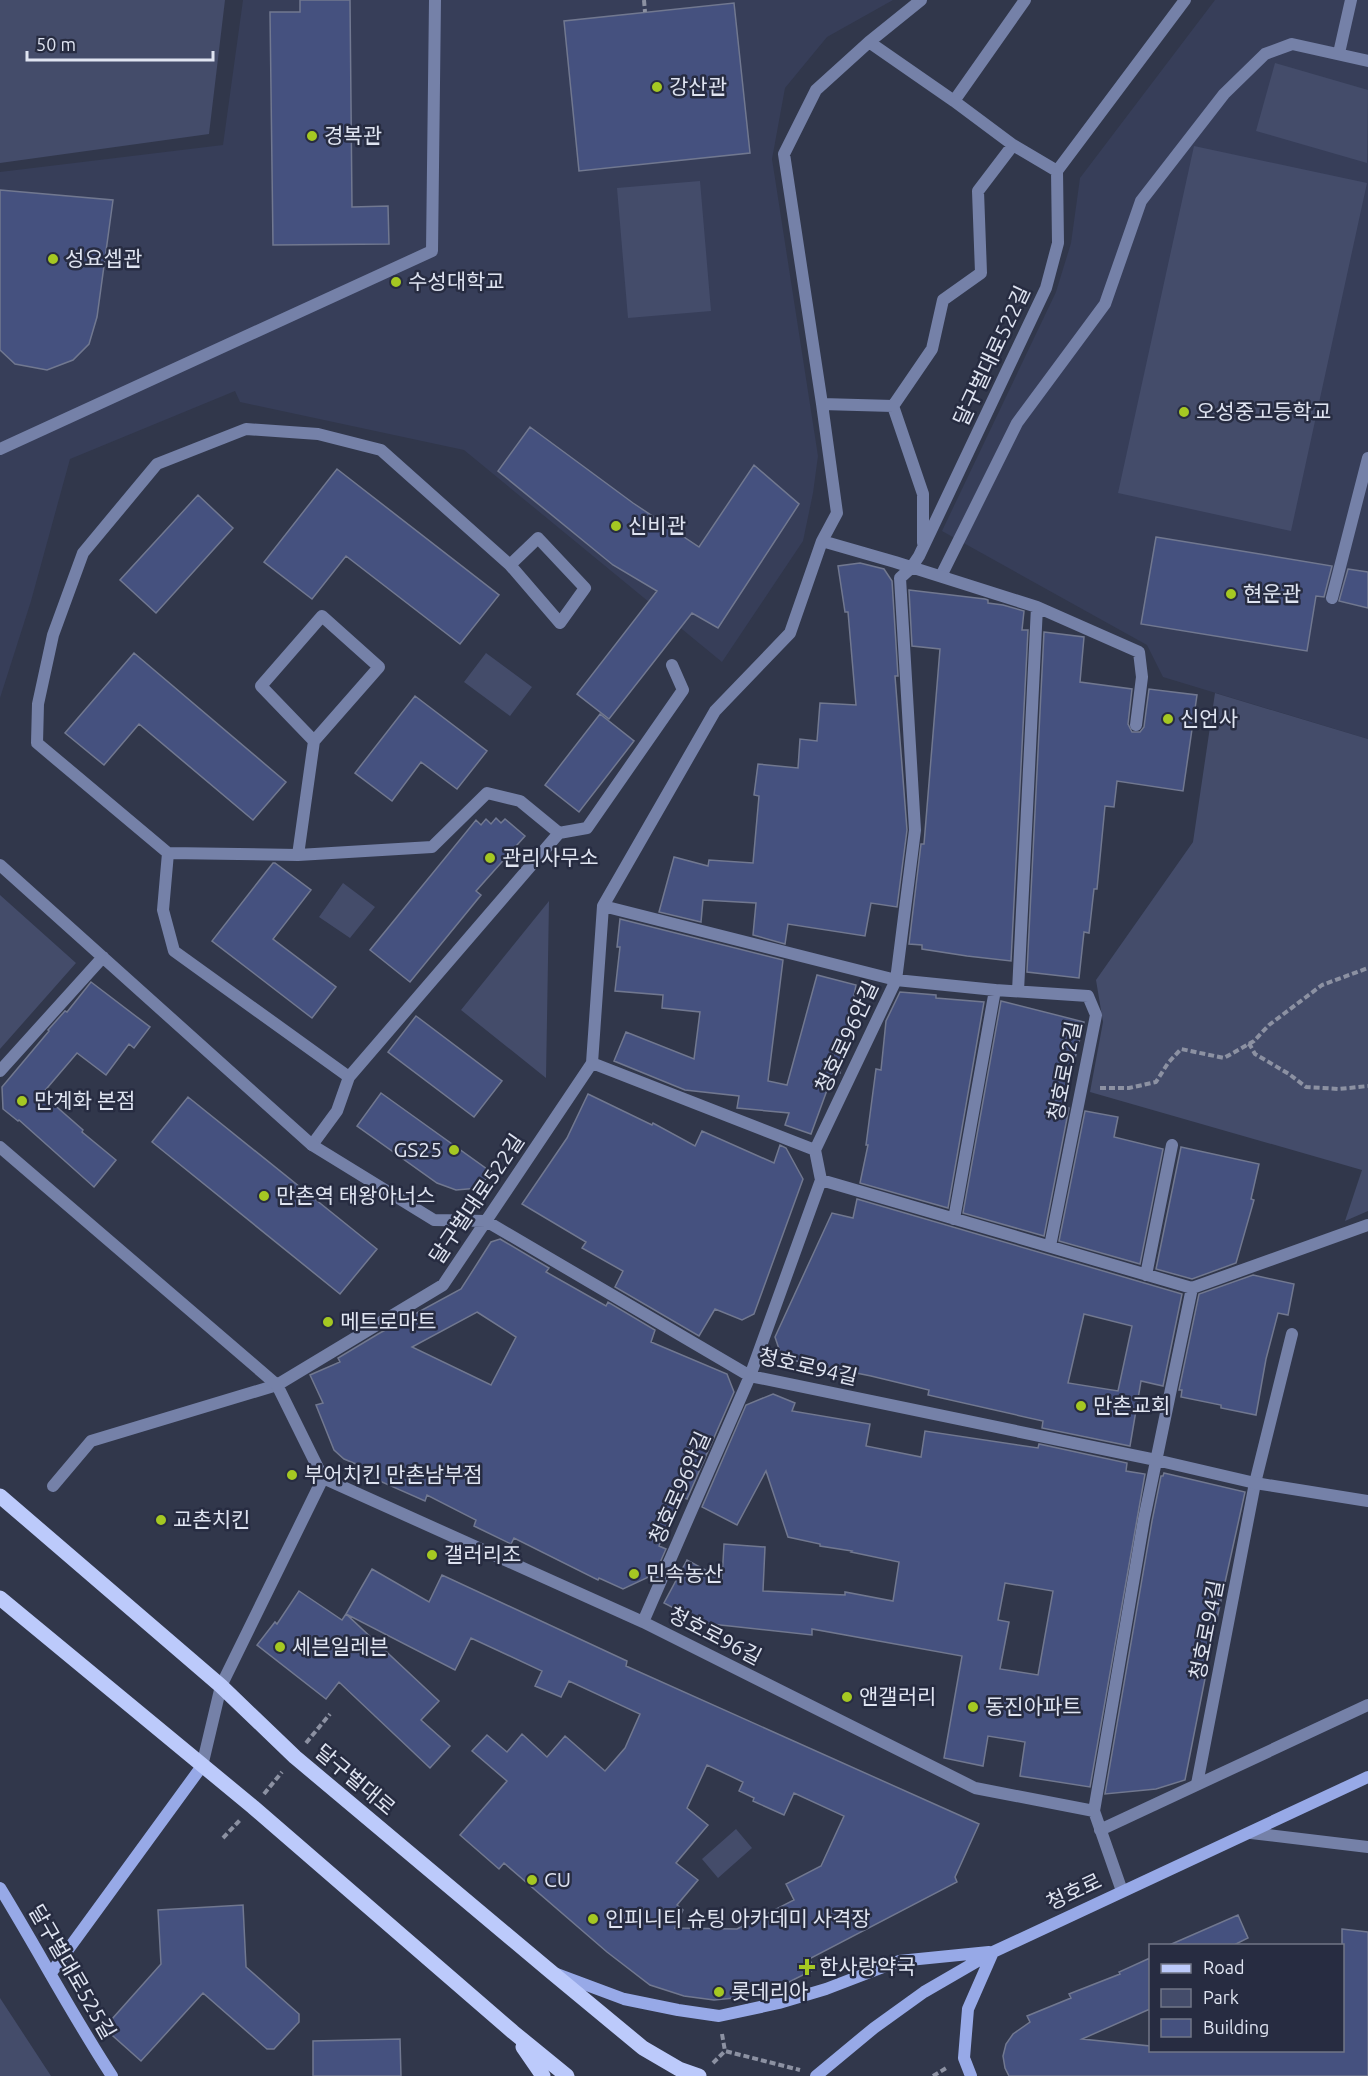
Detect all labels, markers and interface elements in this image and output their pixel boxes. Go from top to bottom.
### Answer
scale bar [27,24,213,62]
text: 50 m [36,34,76,54]
place label: 강산관 [669,74,727,98]
marker: 강산관 [650,80,664,94]
place label: 경복관 [324,123,382,147]
marker: 경복관 [305,129,319,143]
place label: 성요셉관 [65,246,142,270]
marker: 성요셉관 [46,252,60,266]
place label: 수성대학교 [408,269,505,293]
marker: 수성대학교 [389,275,403,289]
street label: 달구벌대로522길 [948,282,1034,429]
place label: 오성중고등학교 [1196,399,1331,423]
marker: 오성중고등학교 [1177,405,1191,419]
place label: 신비관 [628,513,686,537]
marker: 신비관 [609,519,623,533]
place label: 현운관 [1243,581,1301,605]
marker: 현운관 [1224,587,1238,601]
place label: 신언사 [1180,706,1238,730]
marker: 신언사 [1161,712,1175,726]
place label: 관리사무소 [502,845,599,869]
marker: 관리사무소 [483,851,497,865]
street label: 청호로96안길 [810,977,882,1096]
street label: 청호로92길 [1043,1019,1085,1123]
place label: 만계화 본점 [34,1088,135,1112]
marker: 만계화 본점 [15,1094,29,1108]
street label: 달구벌대로522길 [424,1129,528,1268]
place label: GS25 [393,1137,442,1161]
marker: GS25 [447,1143,461,1157]
place label: 만촌역 태왕아너스 [276,1183,435,1207]
marker: 만촌역 태왕아너스 [257,1189,271,1203]
place label: 메트로마트 [340,1309,437,1333]
marker: 메트로마트 [321,1315,335,1329]
street label: 청호로94길 [756,1343,860,1389]
place label: 만촌교회 [1093,1393,1170,1417]
marker: 만촌교회 [1074,1399,1088,1413]
street label: 청호로96안길 [644,1428,715,1547]
place label: 부어치킨 만촌남부점 [304,1462,483,1486]
marker: 부어치킨 만촌남부점 [285,1468,299,1482]
place label: 교촌치킨 [173,1507,250,1531]
marker: 교촌치킨 [154,1513,168,1527]
place label: 갤러리조 [444,1542,521,1566]
marker: 갤러리조 [425,1548,439,1562]
place label: 민속농산 [646,1561,723,1585]
marker: 민속농산 [627,1567,641,1581]
street label: 청호로94길 [1185,1578,1227,1682]
street label: 청호로96길 [665,1601,766,1669]
place label: 세븐일레븐 [292,1634,389,1658]
marker: 세븐일레븐 [273,1640,287,1654]
place label: 앤갤러리 [859,1684,936,1708]
marker: 앤갤러리 [840,1690,854,1704]
place label: 동진아파트 [985,1694,1082,1718]
marker: 동진아파트 [966,1700,980,1714]
street label: 달구벌대로 [311,1739,400,1819]
place label: CU [544,1867,571,1891]
street label: 청호로 [1042,1868,1105,1914]
marker: CU [525,1873,539,1887]
street label: 달구벌대로525길 [25,1900,121,2043]
place label: 인피니티 슈팅 아카데미 사격장 [605,1906,871,1930]
marker: 인피니티 슈팅 아카데미 사격장 [586,1912,600,1926]
legend [1149,1944,1344,2052]
place label: 한사랑약국 [819,1954,916,1978]
text: Road [1203,1957,1245,1977]
marker: 한사랑약국 [800,1960,814,1974]
place label: 롯데리아 [731,1979,808,2003]
marker: 롯데리아 [712,1985,726,1999]
text: Park [1203,1987,1239,2007]
text: Building [1203,2017,1269,2037]

